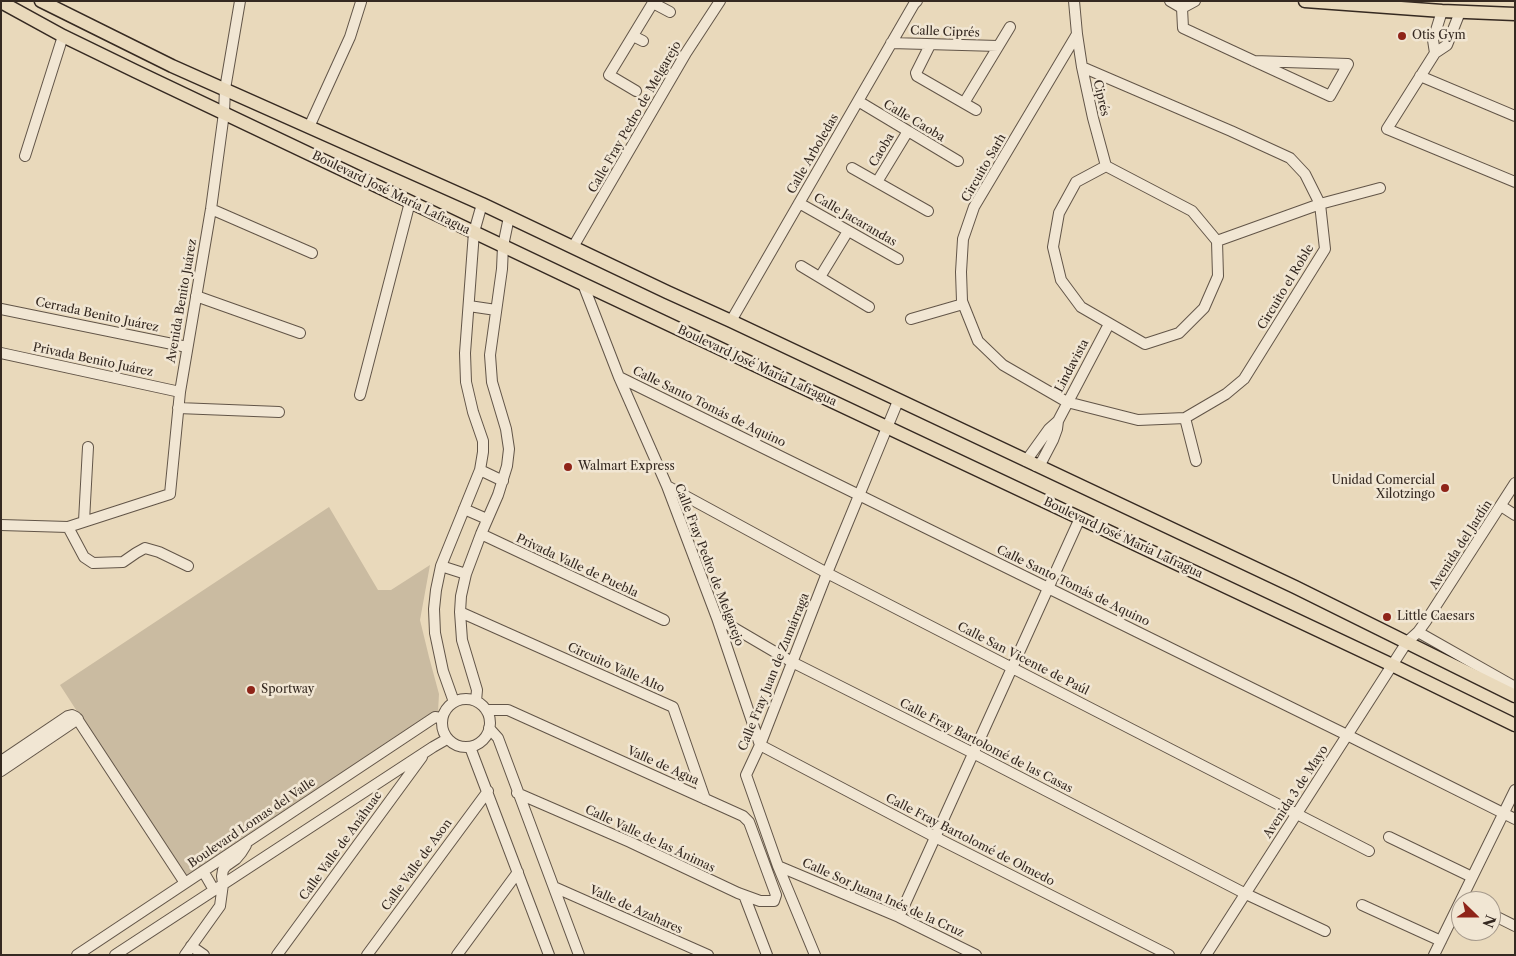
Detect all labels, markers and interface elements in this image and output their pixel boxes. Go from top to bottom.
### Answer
street label: Calle Ciprés [910,24,980,40]
place label: Otis Gym [1412,29,1466,43]
marker: Otis Gym [1396,30,1408,42]
street label: Calle Fray Pedro de Melgarejo [586,39,684,195]
street label: Ciprés [1090,78,1112,118]
street label: Calle Caoba [881,97,947,145]
street label: Calle Arboledas [784,111,842,197]
street label: Caoba [866,131,898,169]
street label: Circuito Sarh [959,132,1009,204]
street label: Boulevard José María Lafragua [310,148,472,238]
street label: Calle Jacarandas [811,190,899,250]
street label: Avenida Benito Juárez [164,238,200,364]
street label: Circuito el Roble [1255,242,1317,332]
street label: Cerrada Benito Juárez [34,295,160,335]
street label: Boulevard José María Lafragua [675,323,839,409]
street label: Lindavista [1052,337,1092,395]
street label: Privada Benito Juárez [32,340,154,380]
street label: Calle Santo Tomás de Aquino [630,364,788,450]
place label: Walmart Express [578,460,675,474]
marker: Walmart Express [562,461,574,473]
place label: Unidad Comercial Xilotzingo [1331,474,1435,502]
street label: Calle Fray Pedro de Melgarejo [671,482,747,648]
marker: Unidad Comercial Xilotzingo [1439,482,1451,494]
street label: Boulevard José María Lafragua [1041,495,1205,581]
street label: Avenida del Jardín [1427,498,1495,592]
street label: Privada Valle de Puebla [514,531,640,601]
street label: Calle Santo Tomás de Aquino [994,543,1152,629]
street label: Calle Fray Juan de Zumárraga [736,591,812,753]
place label: Little Caesars [1397,610,1475,624]
marker: Little Caesars [1381,611,1393,623]
street label: Calle San Vicente de Paúl [955,619,1091,699]
street label: Circuito Valle Alto [565,640,667,696]
place label: Sportway [261,683,314,697]
marker: Sportway [245,684,257,696]
street label: Calle Fray Bartolomé de las Casas [897,696,1075,796]
street label: Avenida 3 de Mayo [1261,743,1331,841]
street label: Valle de Agua [625,744,701,788]
street label: Boulevard Lomas del Valle [185,775,319,871]
street label: Calle Valle de Anáhuac [297,789,385,903]
street label: Calle Fray Bartolomé de Olmedo [883,791,1057,889]
street label: Calle Valle de las Ánimas [583,802,717,876]
street label: Calle Valle de Ason [379,816,455,914]
street label: Calle Sor Juana Inés de la Cruz [800,856,966,940]
street label: Valle de Azahares [587,883,685,937]
north arrow [1451,891,1501,941]
text: N [1478,912,1500,930]

